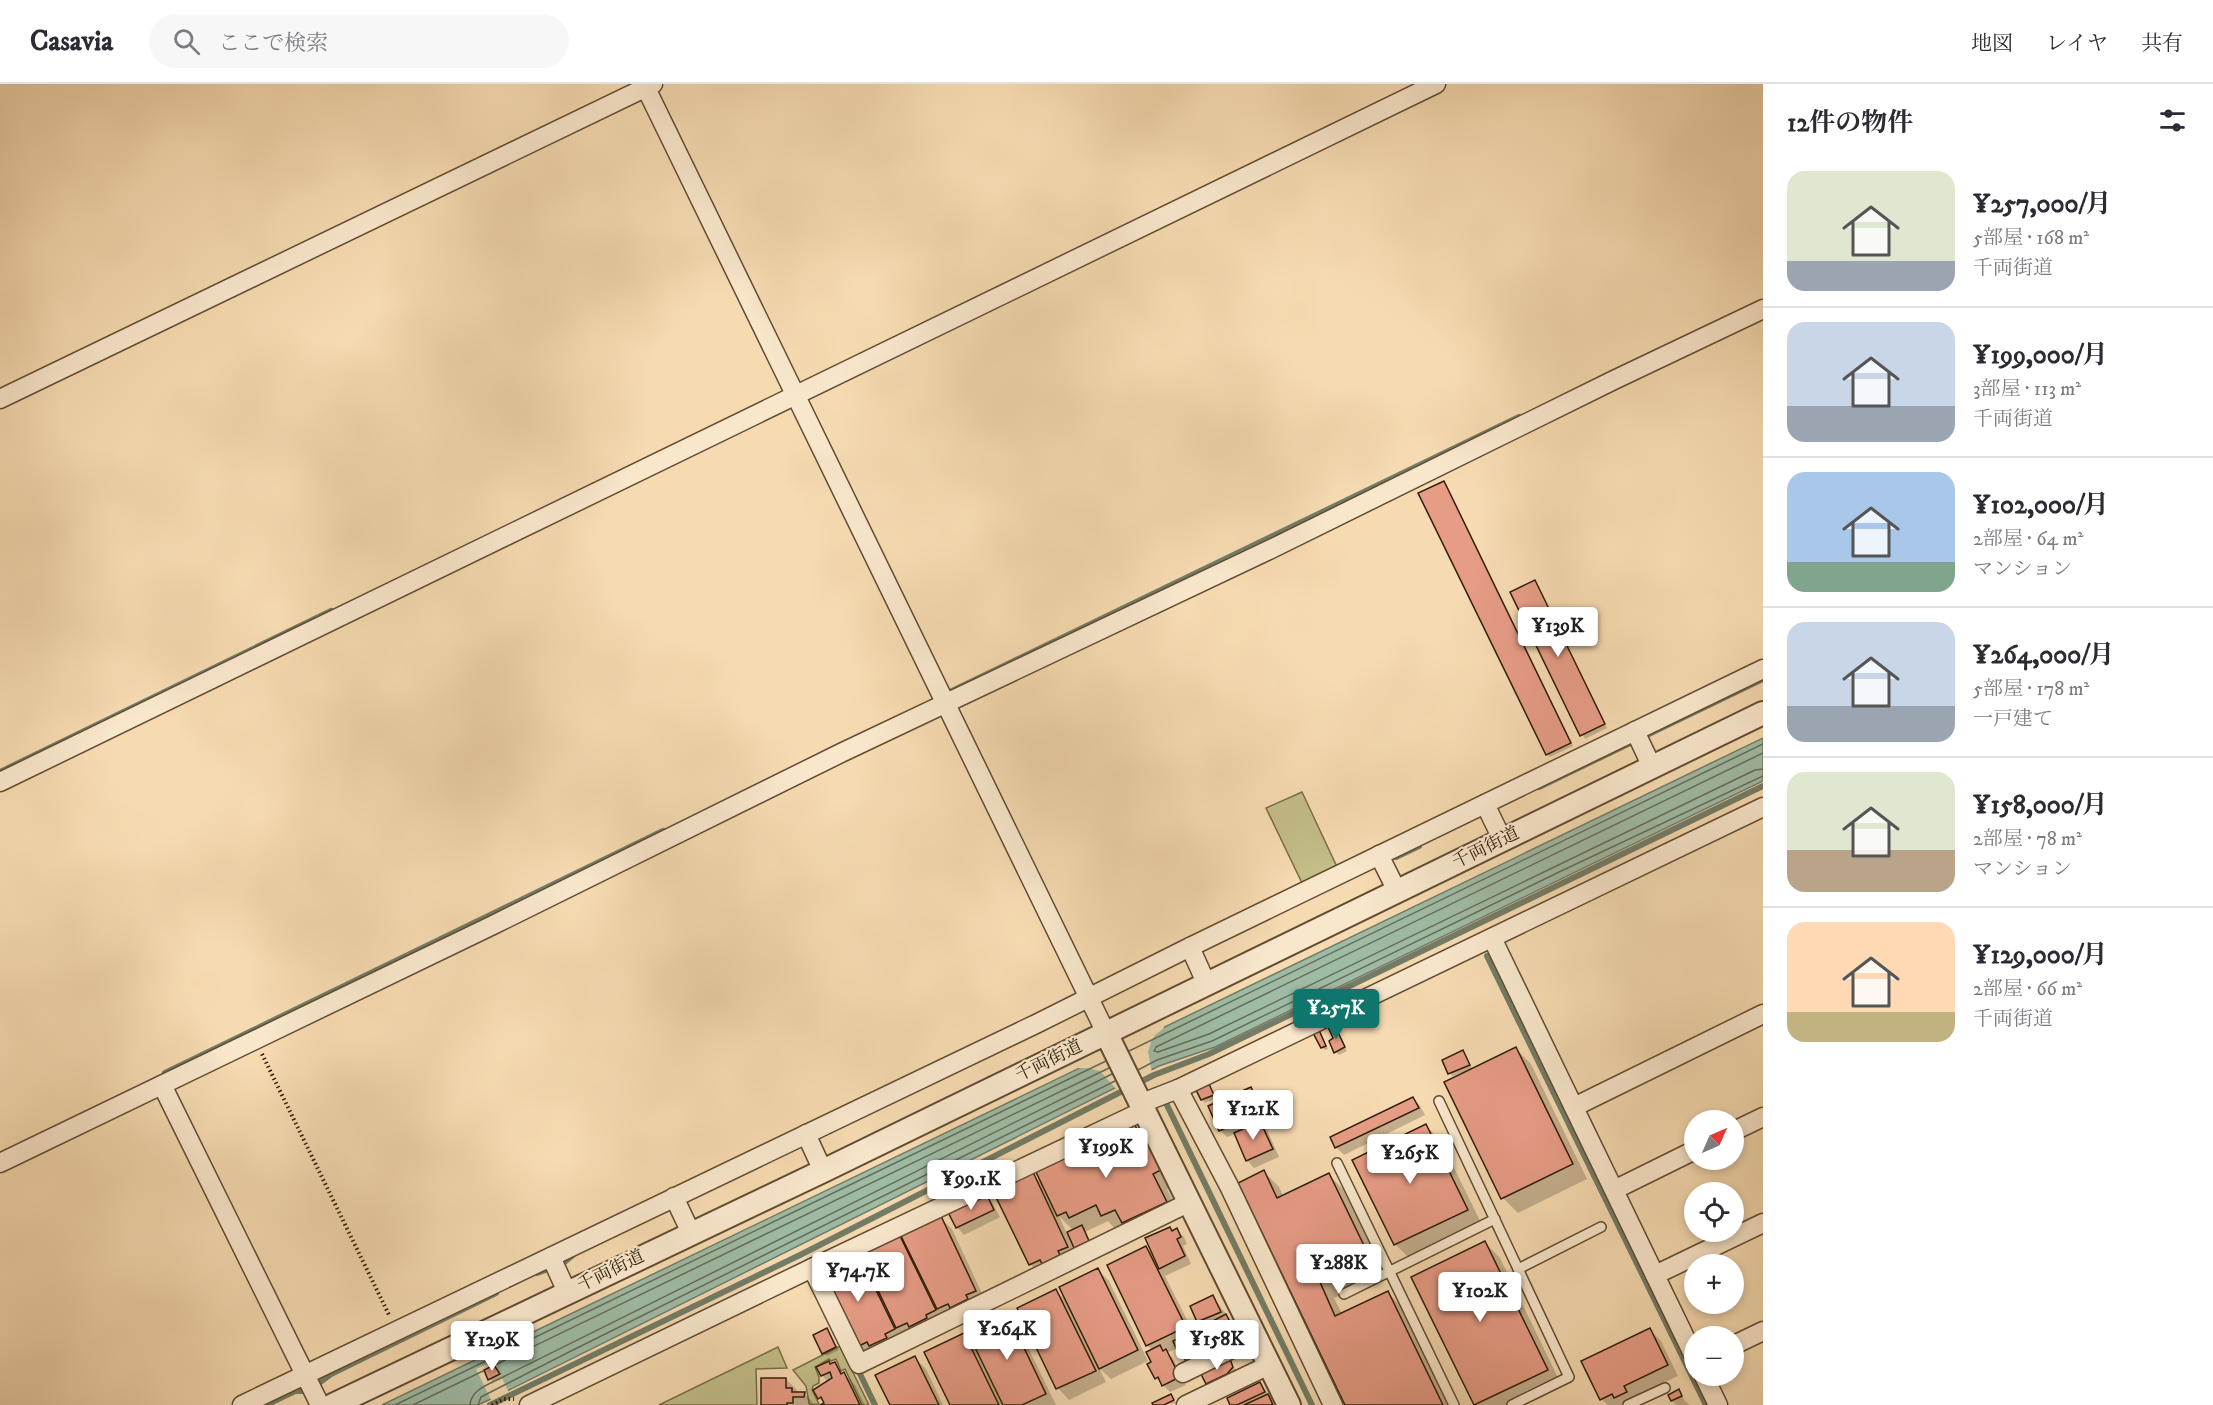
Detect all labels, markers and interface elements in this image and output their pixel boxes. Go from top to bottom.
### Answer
search box [149,14,569,68]
text: Casavia [30,24,113,59]
icon: search [170,25,203,58]
text: ここで検索 [218,30,328,57]
text: 地図 [1971,31,2013,57]
text: レイヤ [2046,31,2108,57]
text: 共有 [2141,31,2183,57]
icon: filters [2156,104,2189,137]
text: 12件の物件 [1787,107,1913,140]
text: ¥257,000/月 [1973,188,2112,221]
icon: home [1835,195,1907,267]
text: 5部屋 · 168 m² [1973,226,2089,251]
text: 千両街道 [1973,256,2053,281]
text: ¥199,000/月 [1973,339,2108,372]
icon: home [1835,346,1907,418]
text: 3部屋 · 113 m² [1973,377,2081,402]
text: 千両街道 [1973,407,2053,432]
text: ¥102,000/月 [1973,489,2109,522]
icon: home [1835,496,1907,568]
text: 2部屋 · 64 m² [1973,527,2083,552]
text: マンション [1973,557,2072,582]
pin: ¥139K [1516,607,1600,658]
text: ¥139K [1532,614,1584,639]
text: ¥264,000/月 [1973,639,2114,672]
icon: home [1835,646,1907,718]
text: 5部屋 · 178 m² [1973,677,2089,702]
text: 一戸建て [1973,707,2053,732]
text: ¥158,000/月 [1973,789,2108,822]
icon: home [1835,796,1907,868]
street label: 千両街道 [1449,822,1523,874]
text: 2部屋 · 78 m² [1973,827,2082,852]
text: マンション [1973,857,2072,882]
text: ¥129,000/月 [1973,939,2108,972]
icon: home [1835,946,1907,1018]
text: 2部屋 · 66 m² [1973,977,2082,1002]
pin: ¥257K [1294,989,1378,1040]
text: ¥257K [1307,996,1365,1021]
text: 千両街道 [1973,1007,2053,1032]
street label: 千両街道 [1012,1035,1086,1087]
pin: ¥121K [1211,1090,1295,1141]
text: ¥121K [1227,1097,1279,1122]
north arrow [1684,1110,1744,1170]
map controls [1684,1110,1744,1386]
pin: ¥199K [1064,1128,1148,1179]
pin: ¥265K [1368,1134,1452,1185]
text: ¥199K [1079,1135,1133,1160]
text: ¥265K [1381,1141,1439,1166]
pin: ¥99.1K [922,1160,1020,1211]
text: ¥99.1K [941,1167,1001,1192]
button: locate [1684,1182,1744,1242]
pin: ¥288K [1297,1244,1381,1295]
street label: 千両街道 [574,1245,648,1297]
text: ¥288K [1310,1251,1368,1276]
pin: ¥74.7K [809,1252,907,1303]
button: + [1684,1254,1744,1314]
text: ¥74.7K [826,1259,890,1284]
pin: ¥102K [1438,1272,1522,1323]
text: ¥102K [1452,1279,1508,1304]
pin: ¥264K [965,1310,1049,1361]
text: ¥264K [977,1317,1037,1342]
pin: ¥158K [1175,1320,1259,1371]
pin: ¥129K [450,1321,534,1372]
button: − [1684,1326,1744,1386]
text: ¥158K [1190,1327,1244,1352]
text: ¥129K [465,1328,519,1353]

